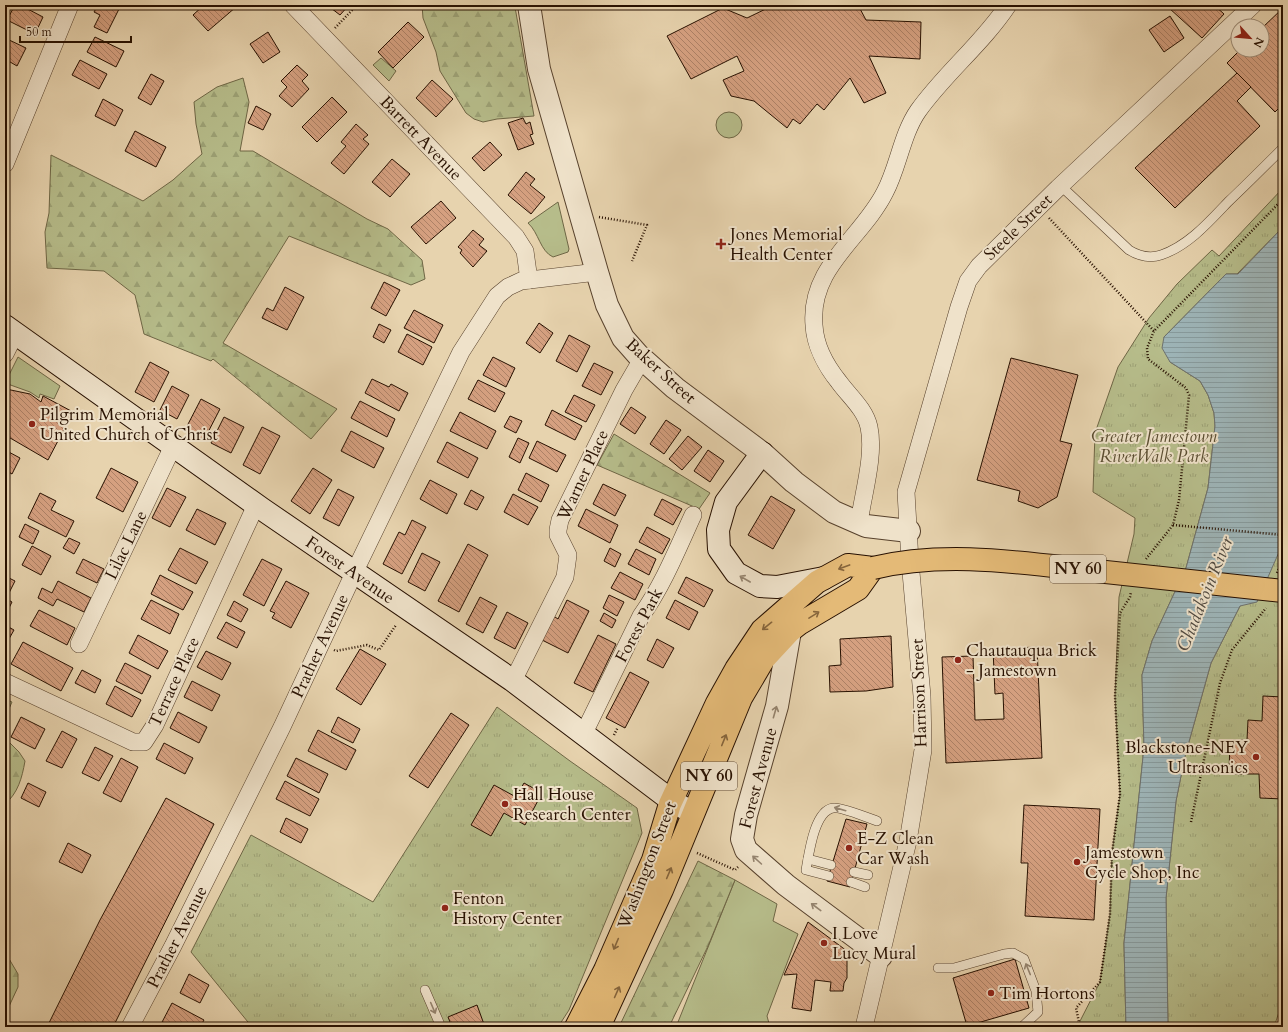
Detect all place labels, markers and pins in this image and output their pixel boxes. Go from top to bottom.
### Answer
place label: Jones Memorial Health Center [727,223,843,266]
marker: Jones Memorial Health Center [715,238,727,250]
place label: Pilgrim Memorial United Church of Christ [40,403,218,446]
marker: Pilgrim Memorial United Church of Christ [27,419,37,429]
place label: Chautauqua Brick - Jamestown [966,639,1098,682]
marker: Chautauqua Brick - Jamestown [953,655,963,665]
place label: Blackstone-NEY Ultrasonics [1125,736,1248,779]
marker: Blackstone-NEY Ultrasonics [1251,752,1261,762]
place label: Hall House Research Center [513,783,632,826]
marker: Hall House Research Center [500,799,510,809]
place label: E-Z Clean Car Wash [857,827,934,870]
place label: Jamestown Cycle Shop, Inc [1082,841,1200,884]
marker: E-Z Clean Car Wash [844,843,854,853]
marker: Jamestown Cycle Shop, Inc [1072,857,1082,867]
place label: Fenton History Center [453,887,562,930]
marker: Fenton History Center [440,903,450,913]
place label: I Love Lucy Mural [832,922,917,965]
marker: I Love Lucy Mural [819,938,829,948]
place label: Tim Hortons [999,982,1095,1005]
marker: Tim Hortons [986,988,996,998]

